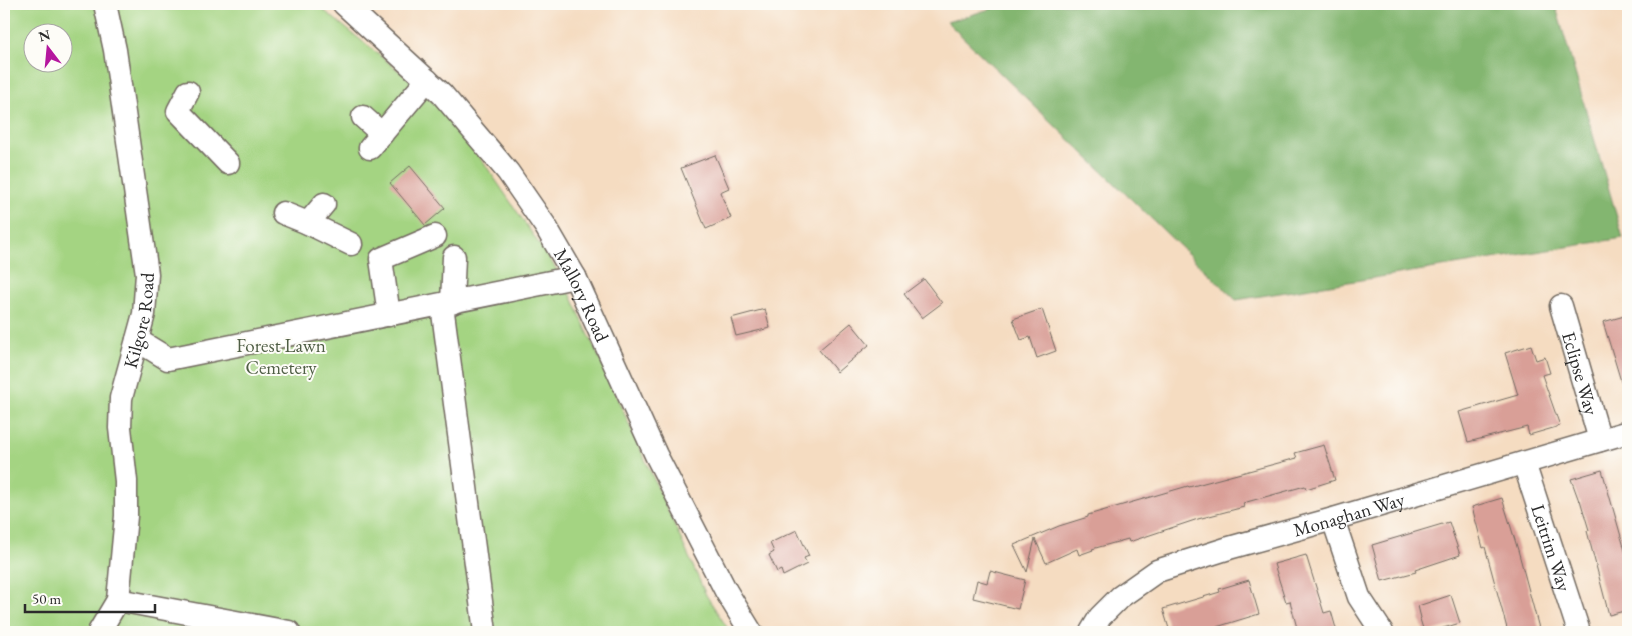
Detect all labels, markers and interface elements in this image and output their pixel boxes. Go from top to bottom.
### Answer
north arrow [22,22,72,72]
text: N [36,25,53,46]
street label: Mallory Road [548,244,615,346]
street label: Kilgore Road [118,271,160,371]
street label: Eclipse Way [1556,329,1604,419]
park label: Forest Lawn Cemetery [236,333,326,380]
street label: Monaghan Way [1290,486,1408,542]
street label: Leitrim Way [1525,501,1577,595]
scale bar [25,581,155,613]
text: 50 m [32,589,61,608]

